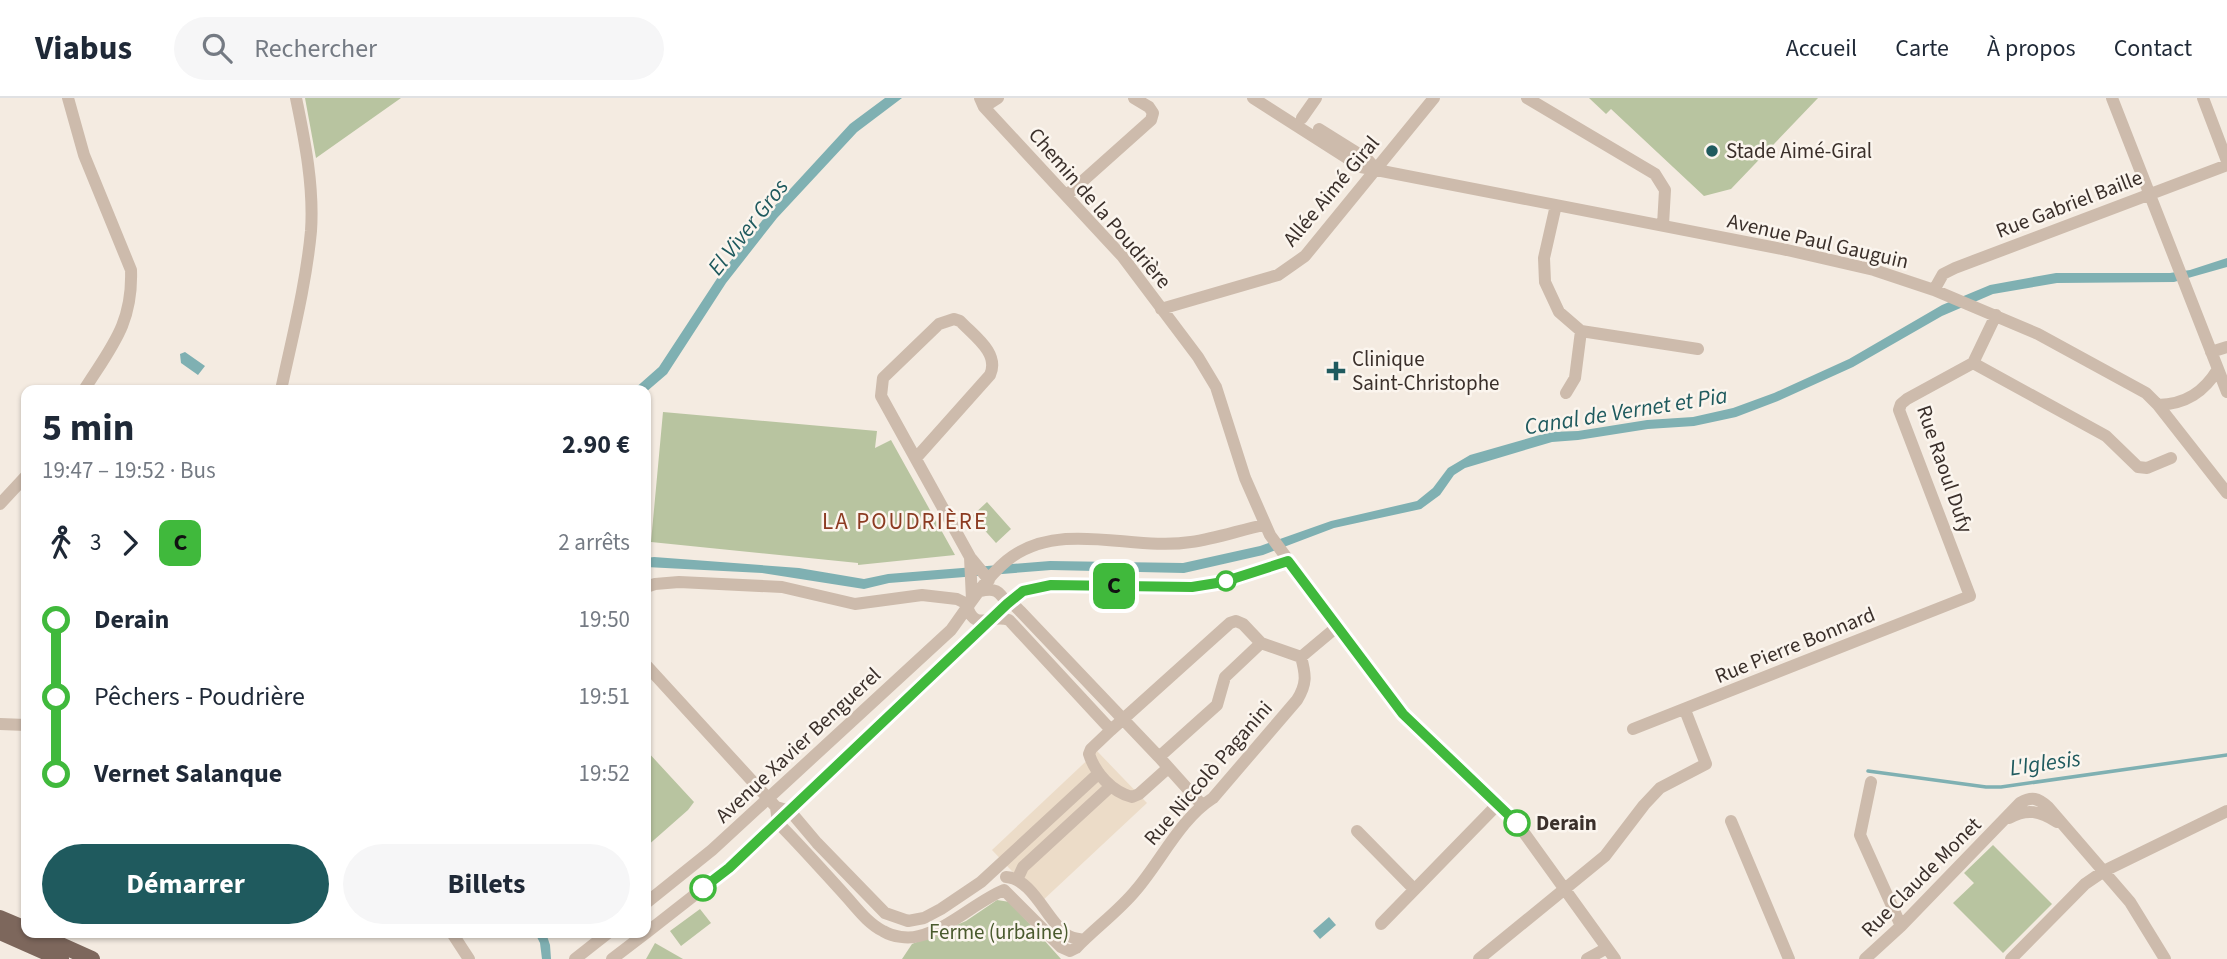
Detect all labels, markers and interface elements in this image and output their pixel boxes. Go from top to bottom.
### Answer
search box [174,17,664,80]
text: Viabus [35,25,132,72]
icon: search [198,29,236,67]
text: Rechercher [254,30,377,67]
text: Accueil [1786,31,1857,66]
text: Carte [1895,31,1949,66]
text: À propos [1987,31,2076,66]
text: Contact [2114,31,2192,66]
street label: Chemin de la Poudrière [1022,121,1178,295]
street label: Allée Aimé Giral [1276,129,1386,253]
place label: Stade Aimé-Giral [1726,136,1872,166]
marker: Stade Aimé-Giral [1704,143,1720,159]
street label: Rue Gabriel Baille [1991,162,2147,246]
water label: El Viver Gros [700,172,796,282]
street label: Avenue Paul Gauguin [1724,206,1912,276]
place label: Clinique Saint-Christophe [1352,344,1499,398]
marker: Clinique Saint-Christophe [1326,361,1346,381]
water label: Canal de Vernet et Pia [1522,379,1730,443]
text: 5 min [42,401,134,455]
street label: Rue Raoul Dufy [1909,401,1981,537]
text: 2.90 € [562,426,630,463]
text: 19:47 – 19:52 · Bus [42,454,216,487]
district label: LA POUDRIÈRE [822,505,988,538]
icon: walk [42,524,80,562]
icon: forward [111,524,149,562]
text: C [173,525,187,560]
text: 3 [90,526,101,559]
text: 2 arrêts [558,526,630,559]
line badge: C [1091,563,1137,609]
text: C [1107,568,1121,603]
unlabelled marker [1216,571,1236,591]
street label: Rue Pierre Bonnard [1710,599,1880,691]
text: Derain [94,601,169,638]
text: 19:50 [579,603,630,636]
street label: Avenue Xavier Benguerel [709,660,887,830]
text: Pêchers - Poudrière [94,678,305,715]
text: 19:51 [579,680,630,713]
street label: Rue Niccolò Paganini [1137,694,1279,852]
water label: L'Iglesis [2007,742,2083,784]
text: Vernet Salanque [94,755,282,792]
text: 19:52 [579,757,630,790]
place label: Derain [1536,808,1597,838]
marker: Derain [1504,810,1530,836]
street label: Rue Claude Monet [1854,810,1988,944]
button: Démarrer [42,844,329,924]
button: Billets [343,844,630,924]
unlabelled marker [690,875,716,901]
park label: Ferme (urbaine) [929,917,1069,947]

